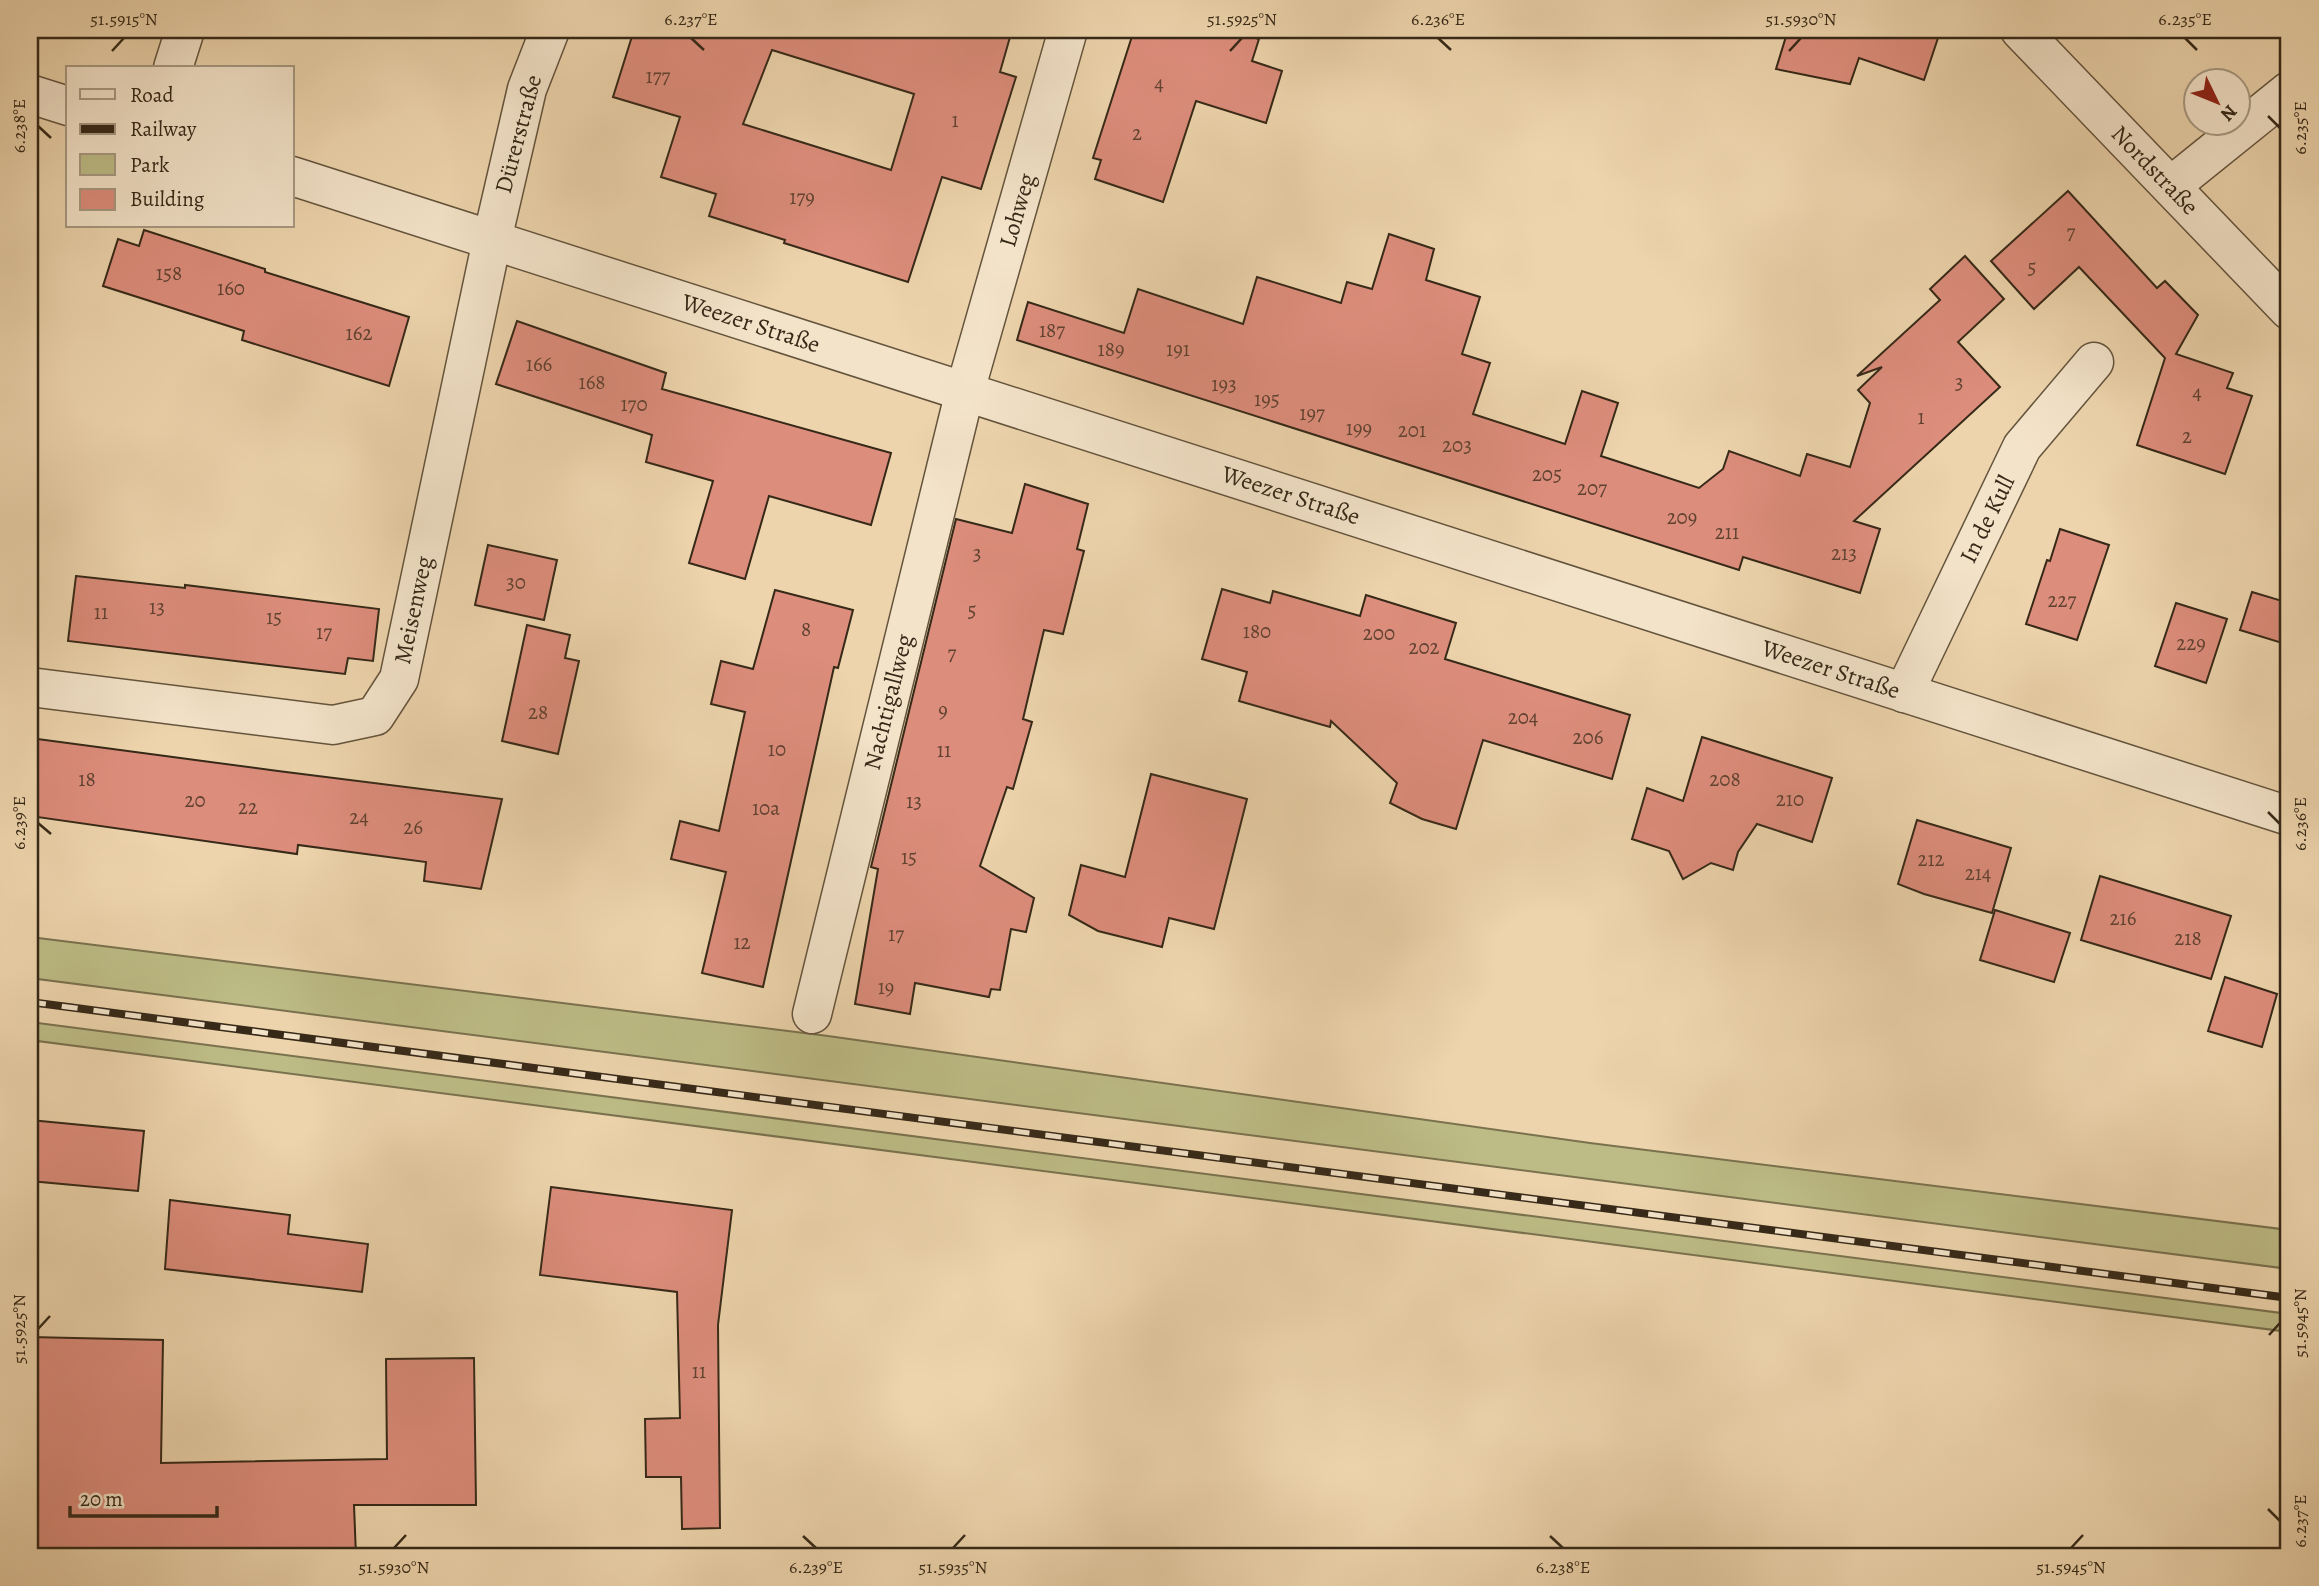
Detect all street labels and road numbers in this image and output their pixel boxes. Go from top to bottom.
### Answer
street label: Dürerstraße [487,71,549,197]
street label: Nordstraße [2104,118,2206,222]
street label: Lohweg [991,169,1043,251]
street label: Weezer Straße [677,285,824,360]
street label: Weezer Straße [1217,457,1364,532]
street label: In de Kull [1952,470,2022,568]
street label: Meisenweg [386,553,440,667]
street label: Nachtigallweg [856,631,920,773]
street label: Weezer Straße [1757,631,1904,706]

